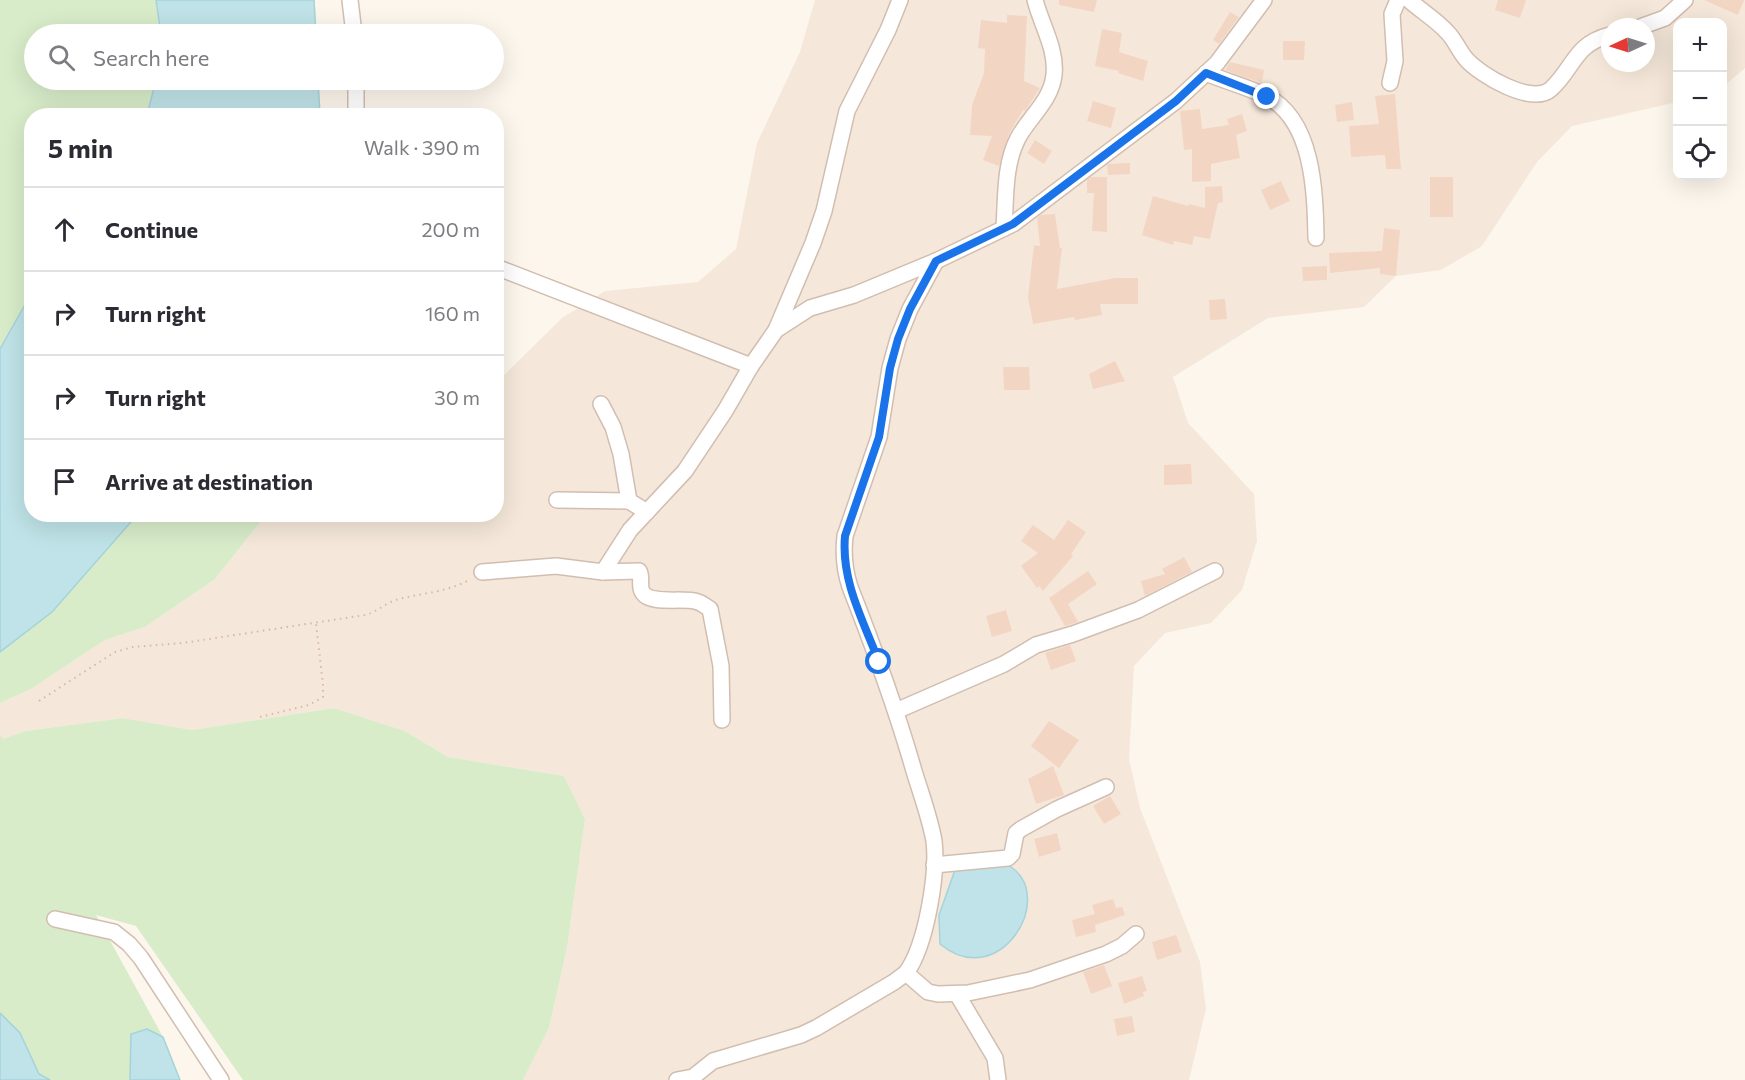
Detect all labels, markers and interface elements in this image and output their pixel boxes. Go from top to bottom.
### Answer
north arrow [1601,18,1655,72]
map controls [1673,18,1727,180]
button: + [1673,18,1727,72]
search box [24,24,504,90]
icon: search [45,41,78,74]
text: Search here [93,44,209,71]
button: − [1673,72,1727,126]
route end [1253,83,1279,109]
button: locate [1673,126,1727,180]
text: 5 min [48,132,113,163]
text: Walk · 390 m [364,135,480,159]
icon: ahead [48,213,81,246]
text: Continue [105,216,198,243]
text: 200 m [422,217,480,241]
icon: right [48,297,81,330]
text: Turn right [105,300,206,327]
text: 160 m [425,301,480,325]
icon: right [48,381,81,414]
text: Turn right [105,384,206,411]
text: 30 m [434,385,480,409]
icon: arrive [48,465,81,498]
text: Arrive at destination [105,468,313,495]
route start [865,648,891,674]

